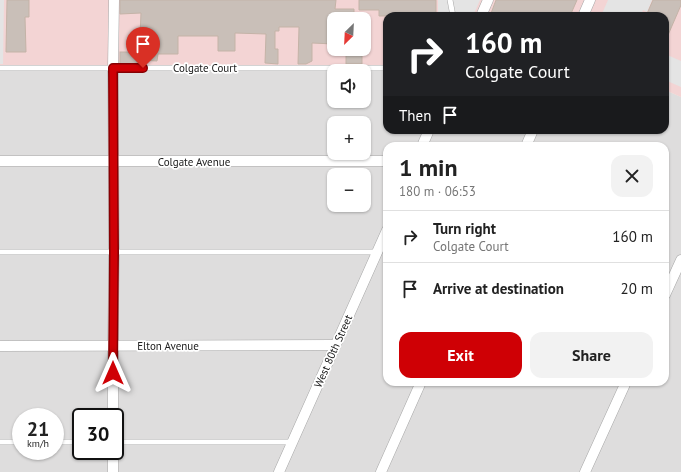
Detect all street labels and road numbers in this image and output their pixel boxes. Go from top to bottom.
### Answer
street label: Colgate Court [173,61,237,75]
street label: Colgate Avenue [158,155,231,169]
street label: West 80th Street [311,312,355,390]
street label: Elton Avenue [137,339,199,353]

